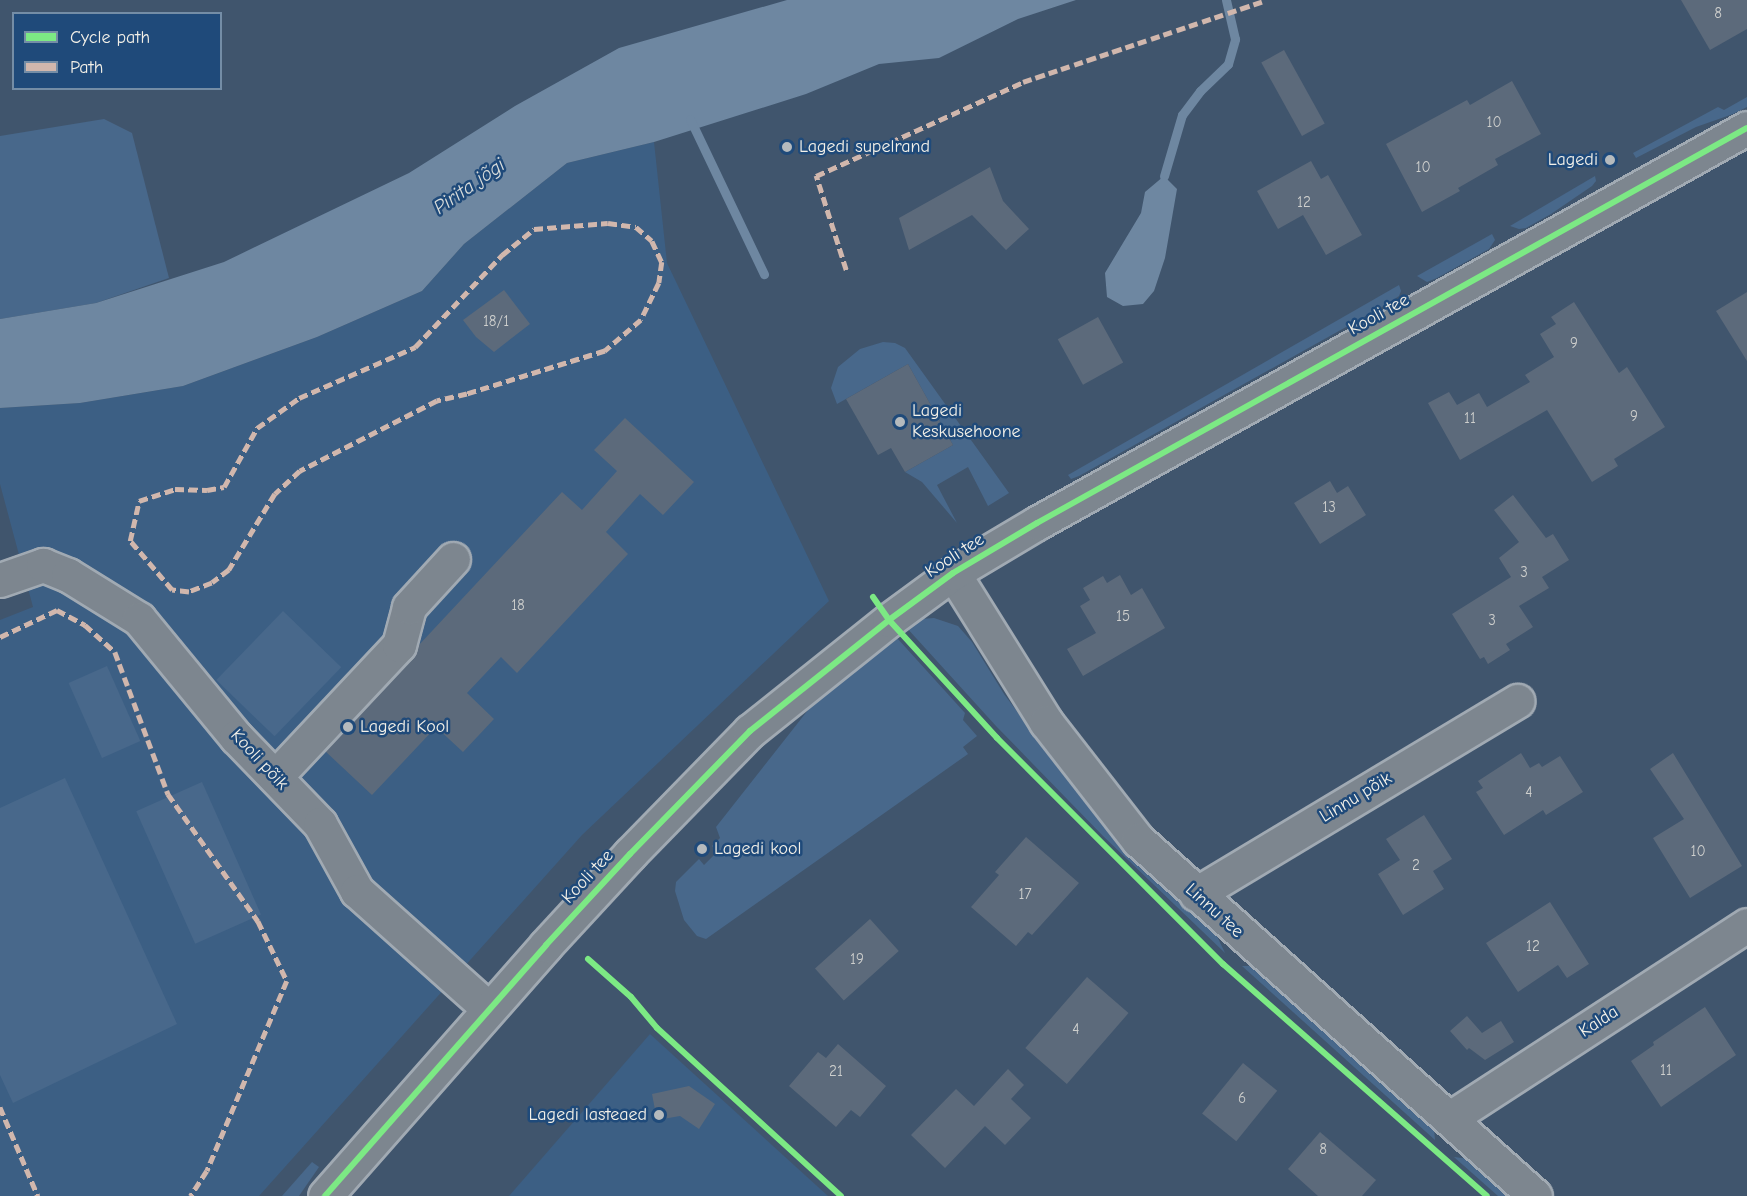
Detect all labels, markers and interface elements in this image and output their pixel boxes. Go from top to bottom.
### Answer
house number: 8 [1714,5,1722,23]
legend [12,12,222,90]
text: Cycle path [70,27,150,48]
text: Path [70,57,103,78]
house number: 10 [1486,114,1502,132]
place label: Lagedi supelrand [799,136,930,158]
marker: Lagedi supelrand [780,140,794,154]
place label: Lagedi [1548,149,1598,171]
water label: Pirita jõgi [429,153,509,219]
marker: Lagedi [1603,153,1617,167]
house number: 10 [1415,159,1431,177]
house number: 12 [1297,194,1311,212]
street label: Kooli tee [1345,290,1413,340]
house number: 18/1 [483,313,509,331]
house number: 9 [1570,335,1578,353]
place label: Lagedi Keskusehoone [912,401,1021,444]
house number: 9 [1630,408,1638,426]
house number: 11 [1464,410,1476,428]
marker: Lagedi Keskusehoone [893,415,907,429]
house number: 13 [1322,499,1336,517]
street label: Kooli tee [922,529,988,583]
house number: 3 [1520,564,1528,582]
house number: 18 [511,597,525,615]
house number: 15 [1116,608,1130,626]
house number: 3 [1488,612,1496,630]
place label: Lagedi Kool [360,716,449,738]
marker: Lagedi Kool [341,720,355,734]
street label: Kooli põik [226,725,292,795]
street label: Linnu põik [1316,768,1396,828]
house number: 4 [1525,784,1533,802]
place label: Lagedi kool [714,838,801,860]
marker: Lagedi kool [695,842,709,856]
house number: 10 [1690,843,1706,861]
street label: Kooli tee [558,846,618,908]
house number: 2 [1412,857,1420,875]
street label: Linnu tee [1180,879,1248,943]
house number: 17 [1018,886,1032,904]
house number: 12 [1526,938,1540,956]
house number: 19 [850,951,864,969]
street label: Kalda [1575,1001,1623,1043]
house number: 4 [1072,1021,1080,1039]
house number: 11 [1660,1062,1672,1080]
house number: 21 [829,1063,843,1081]
house number: 6 [1238,1090,1246,1108]
place label: Lagedi lasteaed [529,1104,647,1126]
marker: Lagedi lasteaed [652,1108,666,1122]
house number: 8 [1319,1141,1327,1159]

